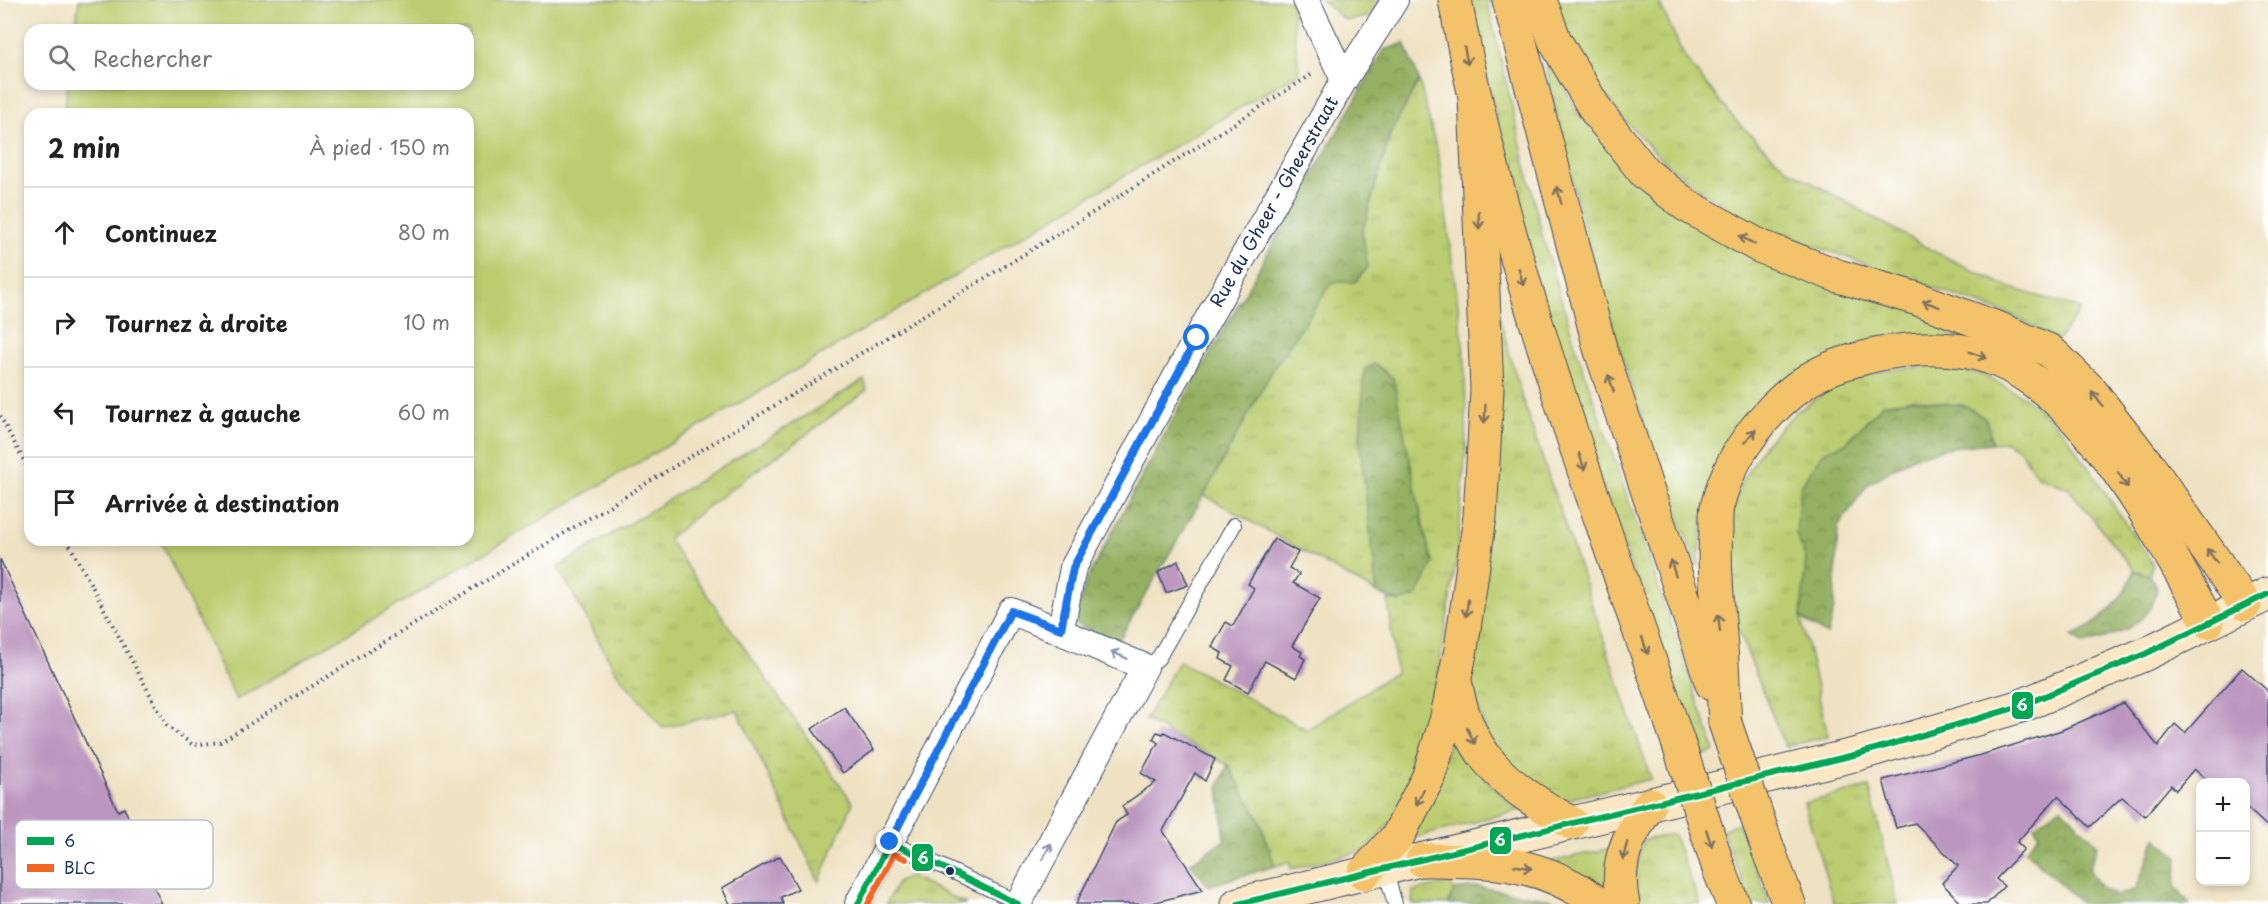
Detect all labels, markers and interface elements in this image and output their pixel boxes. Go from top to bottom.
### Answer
search box [24,24,474,90]
icon: search [45,41,78,74]
text: Rechercher [93,41,212,74]
one-way arrow [1461,46,1472,65]
street label: Rue du Gheer - Gheerstraat [1202,91,1344,312]
text: 2 min [48,128,121,167]
text: À pied · 150 m [309,132,450,162]
one-way arrow [1553,186,1564,205]
one-way arrow [1474,209,1485,229]
icon: ahead [48,216,81,249]
text: Continuez [105,216,217,249]
text: 80 m [398,217,450,247]
one-way arrow [1739,234,1756,246]
one-way arrow [1516,267,1528,286]
one-way arrow [1922,297,1941,308]
icon: right [48,306,81,339]
text: Tournez à droite [105,306,288,339]
text: 10 m [403,307,450,337]
route start [1183,324,1209,350]
one-way arrow [1969,351,1987,362]
one-way arrow [1605,374,1616,393]
one-way arrow [2090,391,2103,407]
icon: left [48,396,81,429]
text: Tournez à gauche [105,396,301,429]
text: 60 m [398,397,450,427]
one-way arrow [1480,404,1491,424]
one-way arrow [1743,429,1757,444]
one-way arrow [1577,452,1588,471]
one-way arrow [2116,471,2129,488]
icon: arrive [48,486,81,519]
text: Arrivée à destination [105,486,339,519]
one-way arrow [2206,549,2218,565]
one-way arrow [1666,559,1677,578]
one-way arrow [1461,598,1472,618]
one-way arrow [1713,613,1724,633]
one-way arrow [1640,636,1651,655]
one-way arrow [1111,649,1129,661]
line badge: 6 [2011,691,2034,720]
text: 6 [2016,692,2028,716]
one-way arrow [1466,727,1478,745]
map controls [2196,778,2250,886]
button: + [2196,778,2250,832]
one-way arrow [1413,787,1425,805]
legend [15,820,213,889]
line badge: 6 [1489,826,1512,855]
text: 6 [1494,827,1506,851]
text: 6 [64,828,75,852]
route end [876,828,902,854]
one-way arrow [1704,828,1715,847]
button: − [2196,832,2250,886]
one-way arrow [1619,841,1631,860]
line badge: 6 [911,843,934,872]
one-way arrow [1042,843,1053,861]
text: 6 [917,845,929,869]
text: BLC [64,855,96,879]
one-way arrow [1512,862,1532,873]
unlabelled marker [944,865,956,877]

